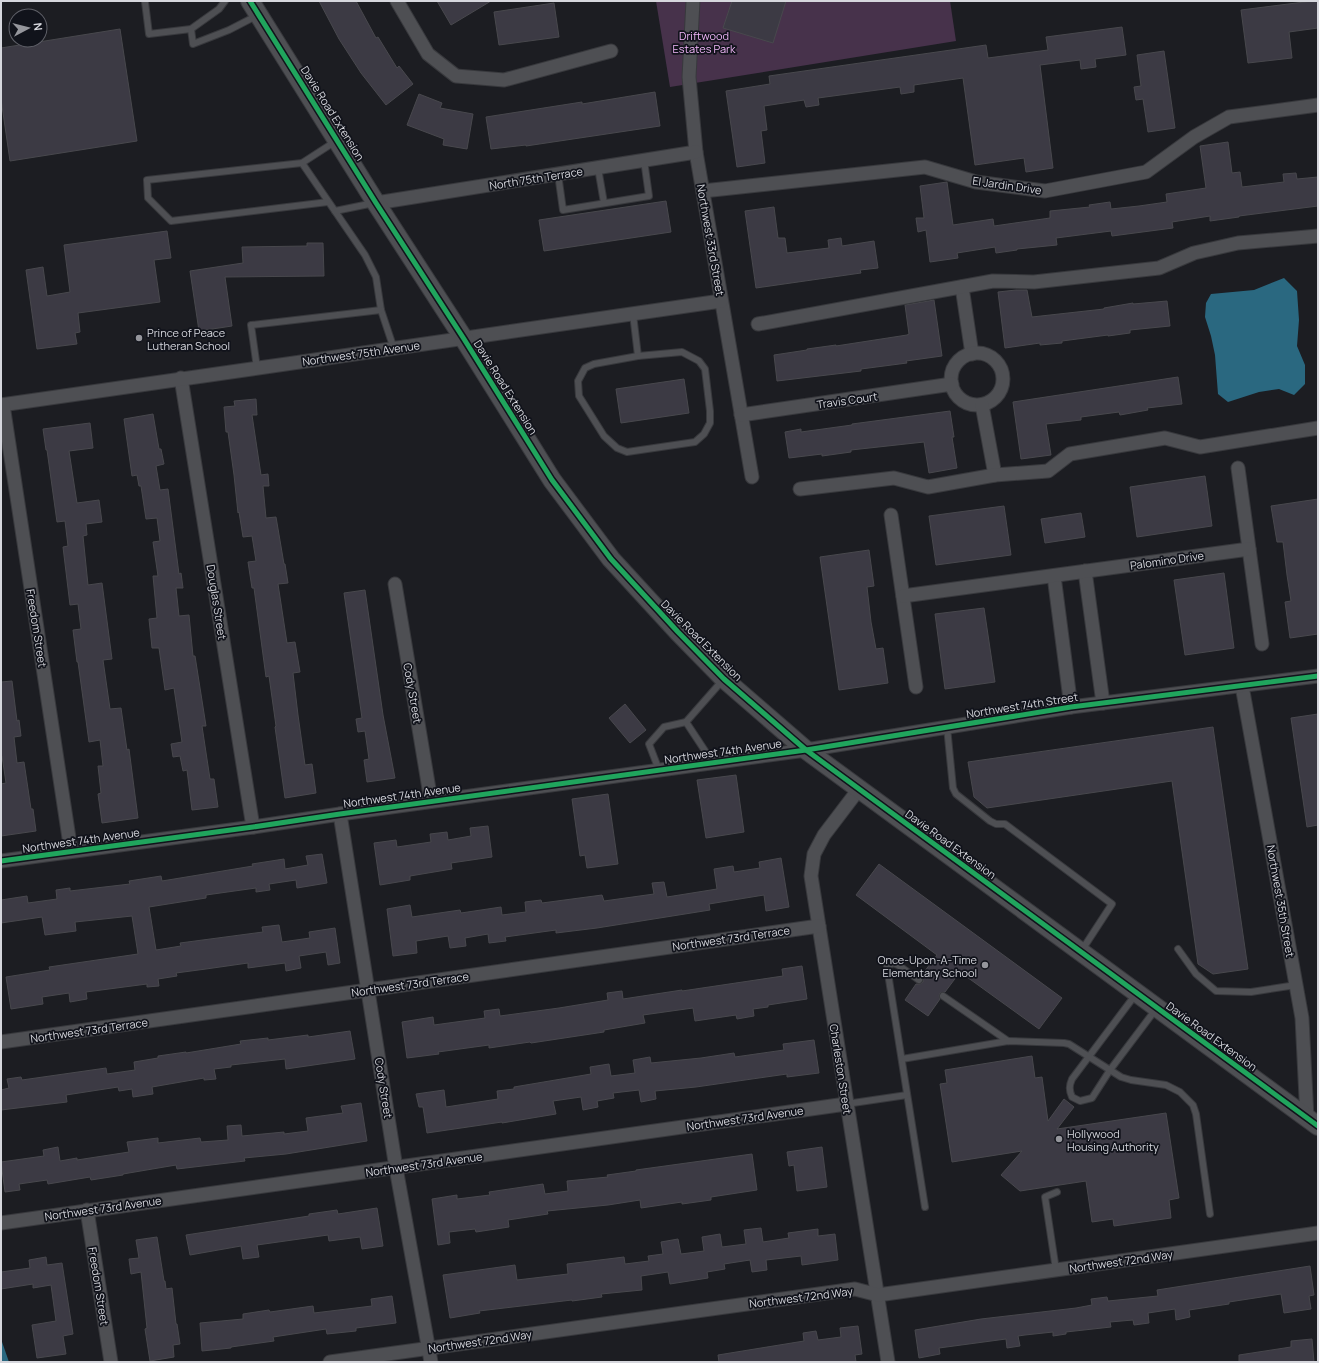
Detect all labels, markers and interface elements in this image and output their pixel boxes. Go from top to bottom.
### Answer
north arrow [8,8,48,48]
text: N [30,22,46,32]
park label: Driftwood Estates Park [672,28,736,56]
street label: Davie Road Extension [298,63,368,163]
street label: North 75th Terrace [488,163,584,193]
street label: El Jardin Drive [971,173,1043,197]
street label: Northwest 33rd Street [694,183,728,297]
place label: Prince of Peace Lutheran School [147,325,230,353]
marker: Prince of Peace Lutheran School [134,333,144,343]
street label: Northwest 75th Avenue [301,337,421,369]
street label: Davie Road Extension [471,337,541,437]
street label: Travis Court [816,388,878,412]
street label: Palomino Drive [1129,547,1205,573]
street label: Douglas Street [204,563,230,641]
street label: Freedom Street [23,588,51,668]
street label: Davie Road Extension [658,596,746,684]
street label: Cody Street [400,662,426,724]
street label: Northwest 74th Street [965,689,1079,721]
street label: Northwest 74th Avenue [663,735,783,767]
street label: Northwest 74th Avenue [342,779,462,811]
street label: Davie Road Extension [903,806,999,882]
street label: Northwest 74th Avenue [21,824,141,856]
street label: Northwest 35th Street [1264,844,1298,958]
street label: Northwest 73rd Terrace [671,922,791,954]
place label: Once-Upon-A-Time Elementary School [877,952,978,980]
marker: Once-Upon-A-Time Elementary School [980,960,990,970]
street label: Northwest 73rd Terrace [350,968,470,1000]
street label: Davie Road Extension [1164,998,1260,1074]
street label: Northwest 73rd Terrace [29,1014,149,1046]
street label: Charleston Street [826,1023,856,1115]
street label: Cody Street [372,1057,396,1119]
street label: Northwest 73rd Avenue [686,1102,805,1134]
place label: Hollywood Housing Authority [1067,1126,1159,1154]
marker: Hollywood Housing Authority [1054,1134,1064,1144]
street label: Northwest 73rd Avenue [365,1148,484,1180]
street label: Northwest 73rd Avenue [44,1192,163,1224]
street label: Freedom Street [85,1246,113,1326]
street label: Northwest 72nd Way [1068,1246,1174,1276]
street label: Northwest 72nd Way [748,1283,854,1311]
street label: Northwest 72nd Way [427,1326,533,1356]

